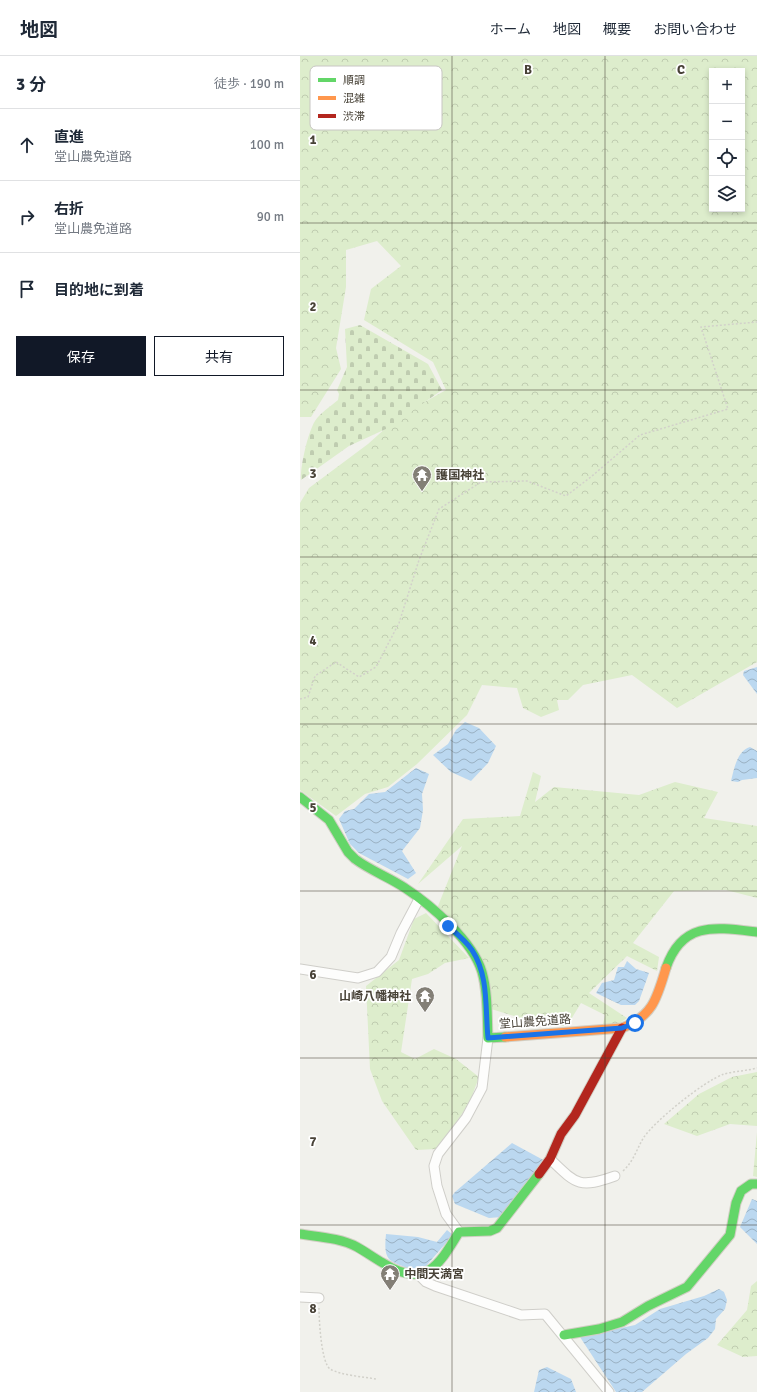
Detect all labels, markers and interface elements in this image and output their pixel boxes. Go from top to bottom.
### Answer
text: 地図 [20,18,58,42]
text: ホーム [489,21,531,38]
text: 地図 [553,21,581,38]
text: 概要 [603,21,631,38]
text: お問い合わせ [653,21,737,38]
text: B [524,62,532,78]
text: C [677,62,685,78]
legend [310,66,442,130]
map controls [709,68,745,212]
button: + [709,68,745,104]
text: 3 分 [16,74,46,95]
text: 順調 [343,74,365,87]
text: 徒歩 · 190 m [214,76,284,92]
text: 混雑 [343,92,365,105]
button: − [709,104,745,140]
text: 渋滞 [343,110,365,123]
text: 直進 [54,128,84,146]
text: 1 [309,132,317,148]
icon: ahead [16,134,38,156]
text: 100 m [250,137,284,153]
button: locate [709,140,745,176]
text: 堂山農免道路 [54,149,132,165]
button: layers [709,176,745,212]
text: 右折 [54,200,84,218]
icon: right [16,206,38,228]
text: 90 m [257,209,284,225]
text: 堂山農免道路 [54,221,132,237]
icon: arrive [16,278,38,300]
text: 目的地に到着 [54,281,144,299]
text: 2 [309,299,317,315]
button: 保存 [16,336,146,376]
button: 共有 [154,336,284,376]
temple icon: 護国神社 [411,464,433,492]
text: 3 [309,466,317,482]
place label: 護国神社 [436,468,484,483]
text: 4 [309,633,317,649]
text: 5 [309,800,317,816]
route end [439,917,457,935]
text: 6 [309,967,317,983]
temple icon: 山崎八幡神社 [414,985,436,1013]
place label: 山崎八幡神社 [339,989,411,1004]
street label: 堂山農免道路 [499,1012,571,1032]
route start [626,1014,644,1032]
text: 7 [309,1134,317,1150]
temple icon: 中間天満宮 [379,1263,401,1291]
place label: 中間天満宮 [404,1267,464,1282]
text: 8 [309,1301,317,1317]

